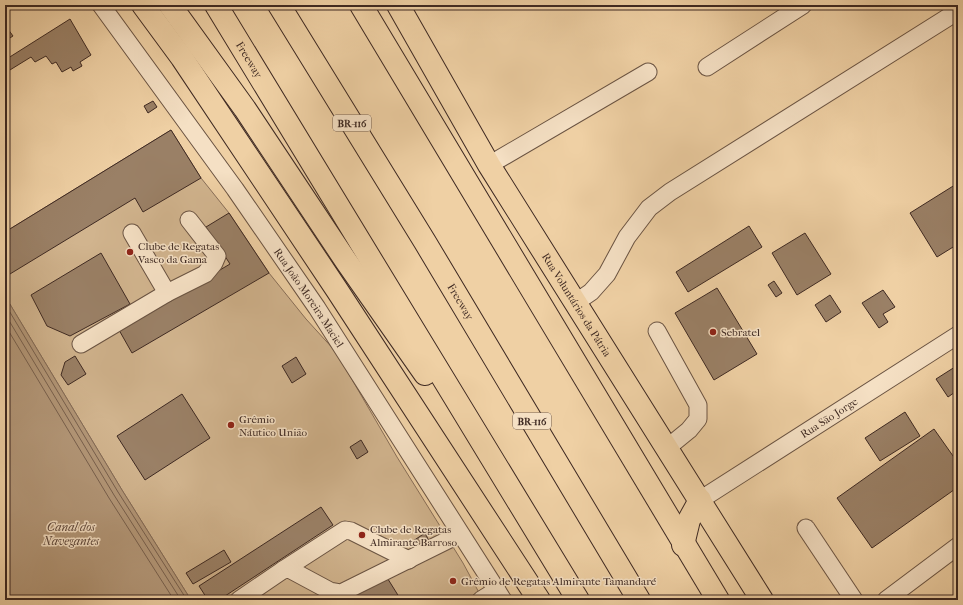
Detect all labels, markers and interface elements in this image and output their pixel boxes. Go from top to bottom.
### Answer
street label: Freeway [233,39,265,81]
road number: BR-116 [333,115,371,131]
place label: Clube de Regatas Vasco da Gama [137,240,219,266]
street label: Rua João Moreira Maciel [271,246,346,350]
marker: Clube de Regatas Vasco da Gama [125,247,135,257]
street label: Rua Voluntários da Pátria [539,251,614,360]
street label: Freeway [444,281,477,324]
place label: Sebratel [721,326,760,339]
marker: Sebratel [708,327,718,337]
street label: Rua São Jorge [798,395,861,441]
place label: Grêmio Náutico União [239,413,308,439]
road number: BR-116 [513,413,551,429]
marker: Grêmio Náutico União [226,420,236,430]
water label: Canal dos Navegantes [42,520,99,548]
place label: Clube de Regatas Almirante Barroso [369,523,458,549]
marker: Clube de Regatas Almirante Barroso [357,530,367,540]
place label: Grêmio de Regatas Almirante Tamandaré [461,575,657,588]
marker: Grêmio de Regatas Almirante Tamandaré [448,576,458,586]

